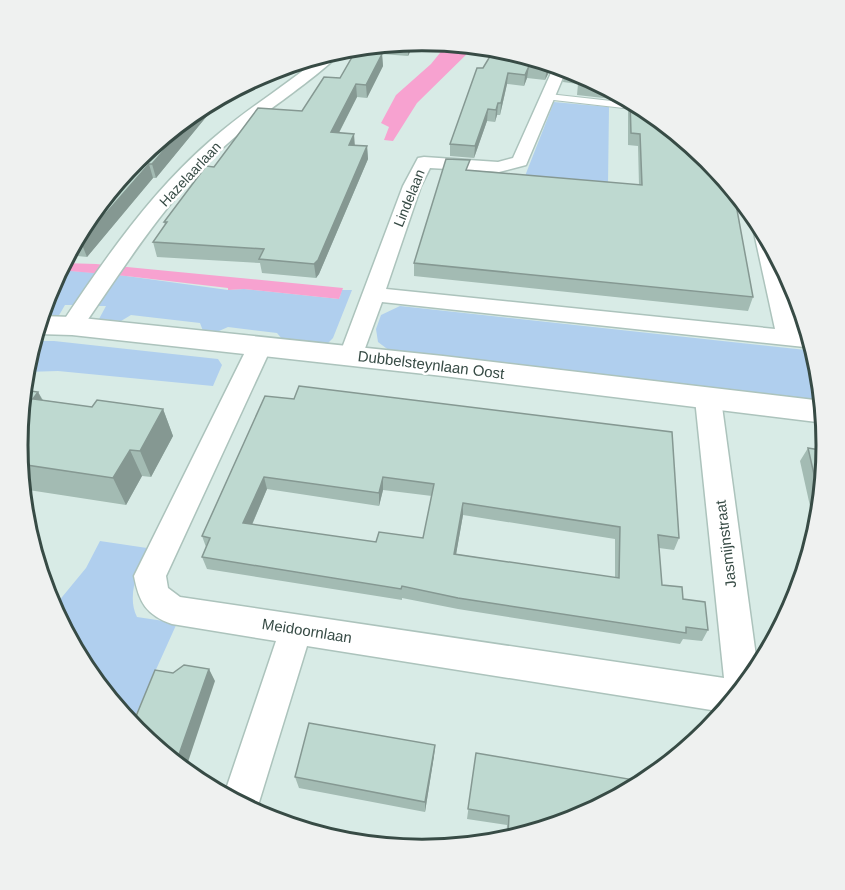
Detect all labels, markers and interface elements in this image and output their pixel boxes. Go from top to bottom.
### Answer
street label: Hazelaarlaan [156,138,224,210]
street label: Lindelaan [390,167,428,229]
street label: Dubbelsteynlaan Oost [357,347,506,382]
street label: Jasmijnstraat [712,498,739,589]
street label: Meidoornlaan [261,615,353,646]

